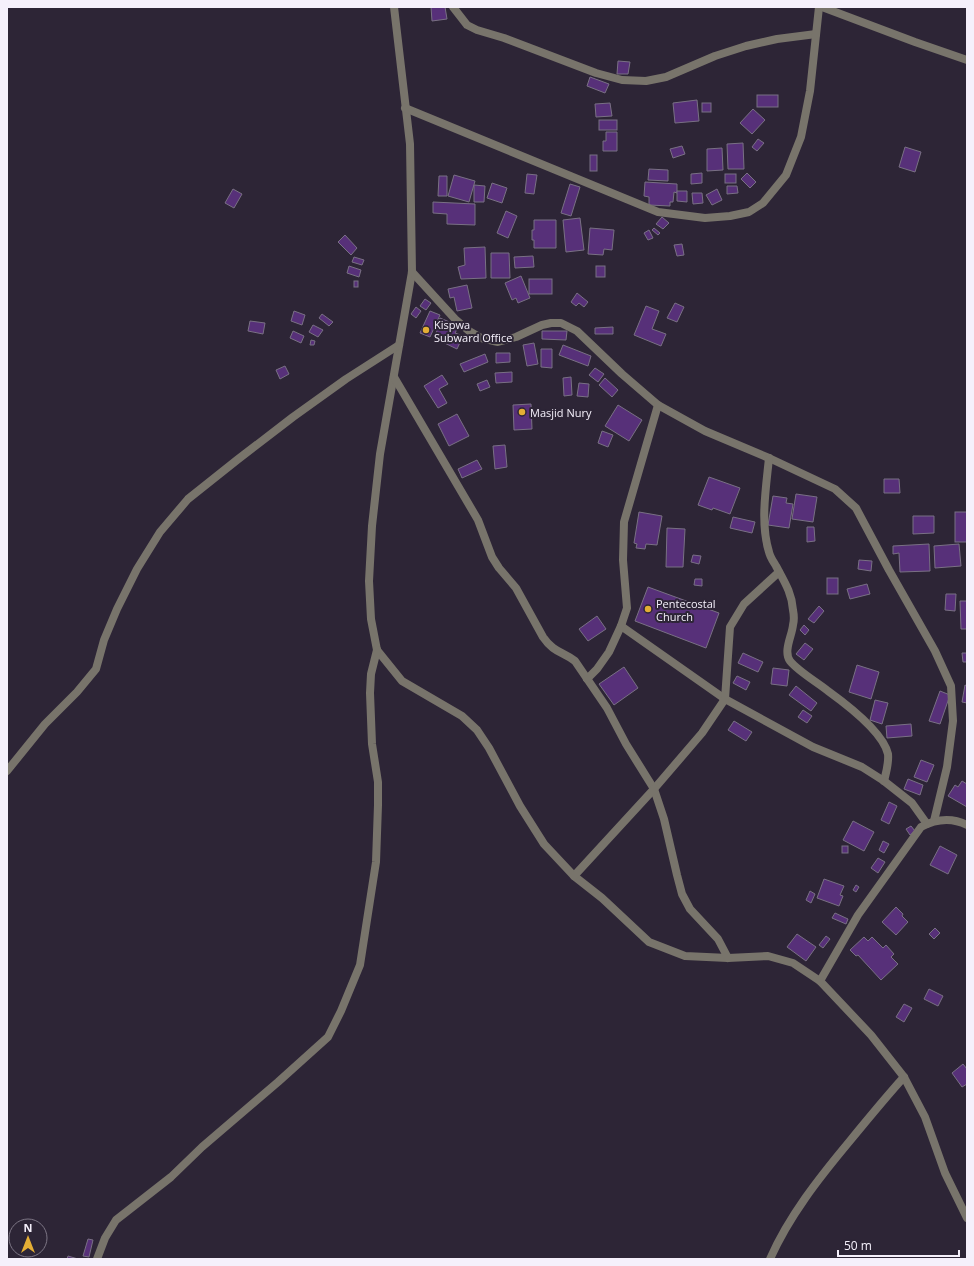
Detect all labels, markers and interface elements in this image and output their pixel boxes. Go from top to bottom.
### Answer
place label: Kispwa Subward Office [434,317,512,345]
marker: Kispwa Subward Office [421,325,431,335]
place label: Masjid Nury [530,405,592,420]
marker: Masjid Nury [517,407,527,417]
place label: Pentecostal Church [656,596,716,624]
marker: Pentecostal Church [643,604,653,614]
north arrow [8,1218,48,1258]
text: N [24,1220,32,1235]
scale bar [838,1232,959,1258]
text: 50 m [844,1237,872,1254]

